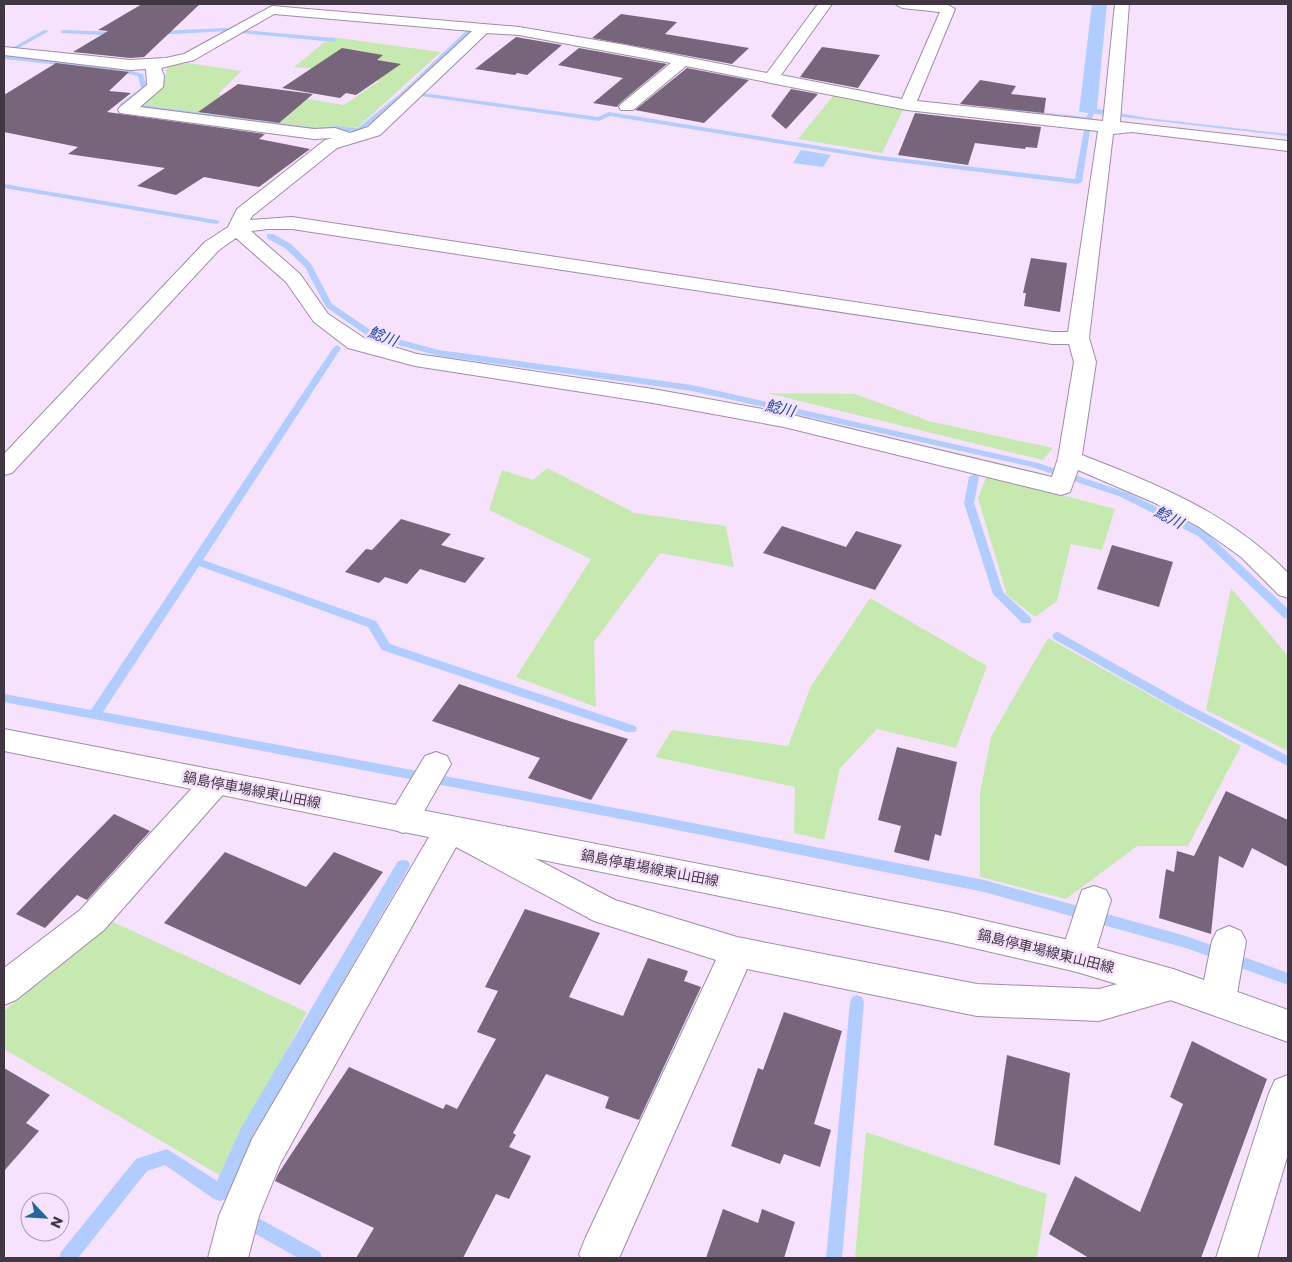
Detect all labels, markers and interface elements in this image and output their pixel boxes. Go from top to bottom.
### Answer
water label: 鯰川 [365,321,403,352]
water label: 鯰川 [763,394,799,422]
water label: 鯰川 [1151,501,1189,534]
street label: 鍋島停車場線東山田線 [181,767,323,813]
street label: 鍋島停車場線東山田線 [579,845,721,891]
street label: 鍋島停車場線東山田線 [976,924,1116,978]
north arrow [20,1192,70,1242]
text: N [45,1213,68,1231]

